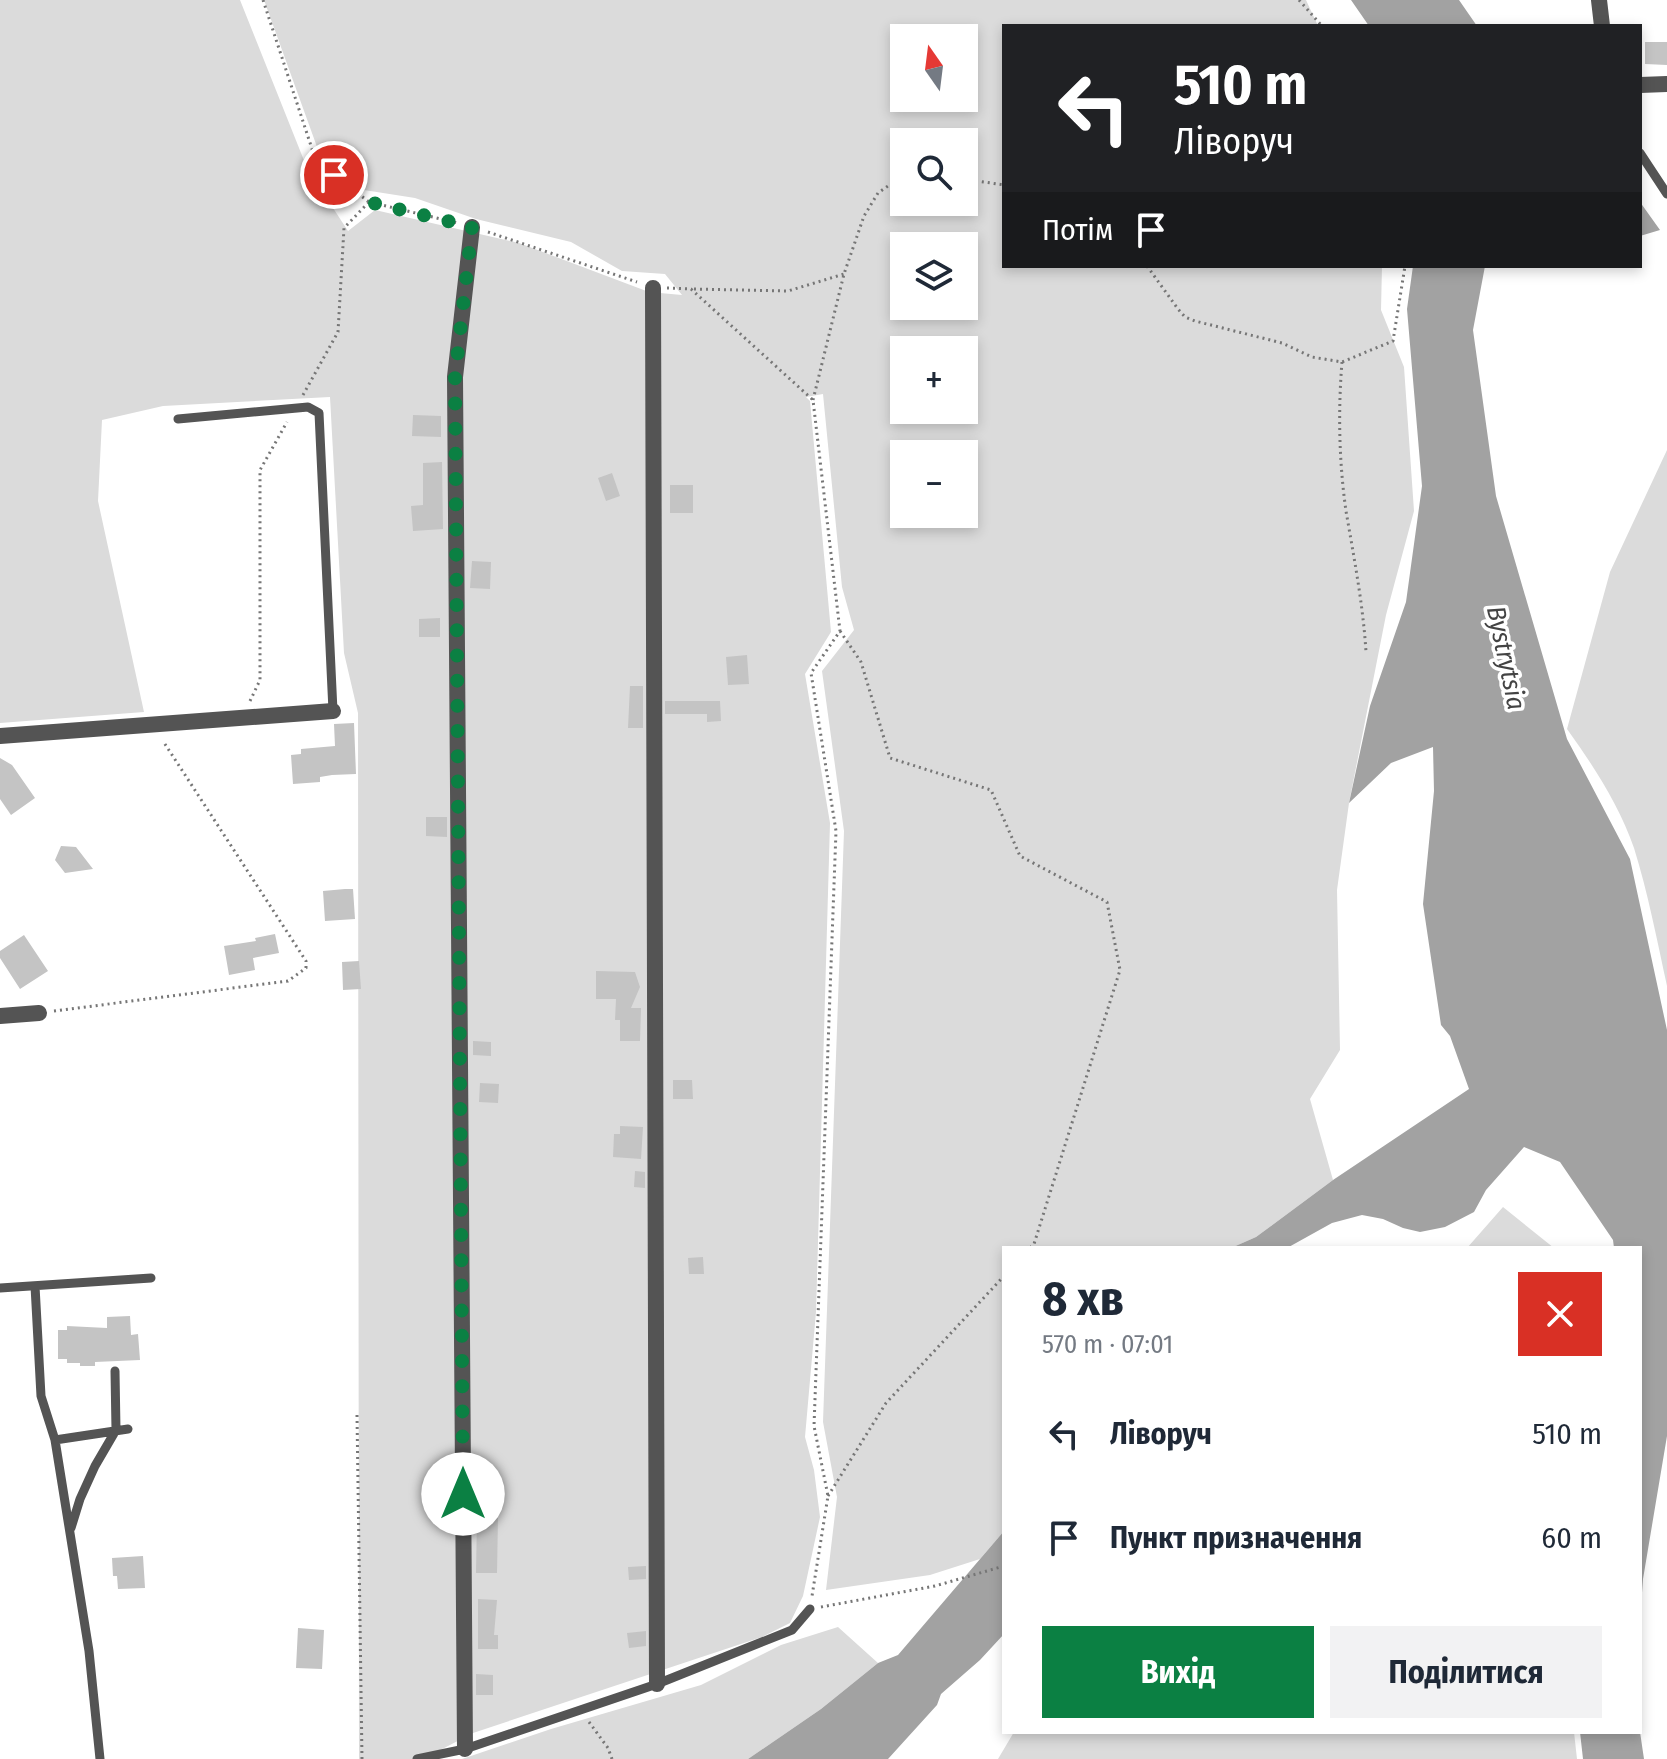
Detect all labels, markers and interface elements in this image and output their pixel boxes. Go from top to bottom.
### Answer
north arrow [890,24,978,112]
map controls [890,24,978,528]
text: 510 m [1174,52,1307,119]
icon: left [1042,56,1146,160]
text: Ліворуч [1174,120,1294,164]
button: search [890,128,978,216]
pin [300,141,368,209]
icon: arrive [312,153,356,197]
icon: arrive [1129,208,1173,252]
text: Потім [1042,212,1113,248]
button: layers [890,232,978,320]
button: + [890,336,978,424]
button: − [890,440,978,528]
water label: Bystrytsia [1480,603,1532,713]
text: 8 хв [1042,1270,1124,1328]
button: close [1518,1272,1602,1356]
text: 570 m · 07:01 [1042,1329,1173,1360]
icon: left [1042,1412,1086,1456]
text: Ліворуч [1110,1416,1212,1452]
text: 510 m [1532,1416,1602,1452]
position arrow [421,1452,505,1536]
icon: arrive [1042,1516,1086,1560]
text: Пункт призначення [1110,1520,1362,1556]
text: 60 m [1541,1520,1602,1556]
button: Вихід [1042,1626,1314,1718]
button: Поділитися [1330,1626,1602,1718]

